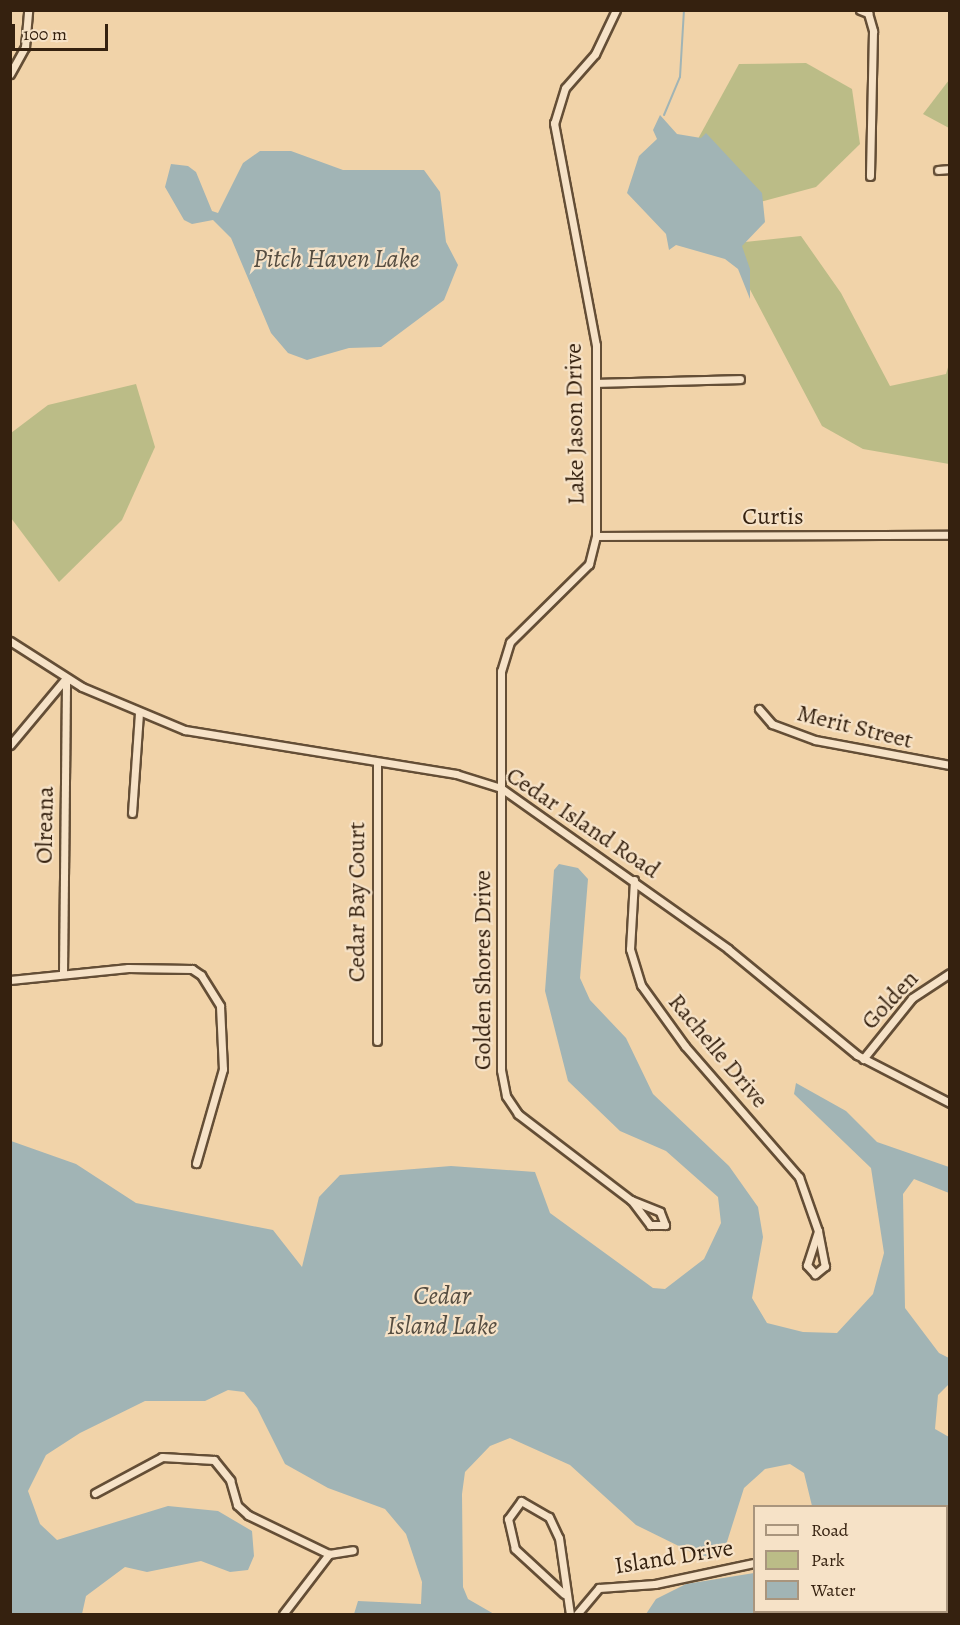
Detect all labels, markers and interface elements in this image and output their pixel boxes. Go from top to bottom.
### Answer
scale bar [15,12,111,50]
text: 100 m [23,22,67,46]
water label: Pitch Haven Lake [253,243,419,275]
street label: Lake Jason Drive [559,343,591,505]
street label: Curtis [742,503,804,531]
street label: Merit Street [794,699,916,755]
street label: Cedar Island Road [501,761,665,885]
street label: Olreana [30,786,60,864]
street label: Cedar Bay Court [343,822,371,982]
street label: Golden Shores Drive [469,870,497,1070]
street label: Golden [856,965,924,1035]
street label: Rachelle Drive [662,988,774,1114]
water label: Cedar Island Lake [387,1280,497,1342]
legend [753,1505,948,1613]
text: Road [811,1518,848,1542]
street label: Island Drive [613,1533,735,1581]
text: Park [811,1548,845,1572]
text: Water [811,1578,856,1602]

